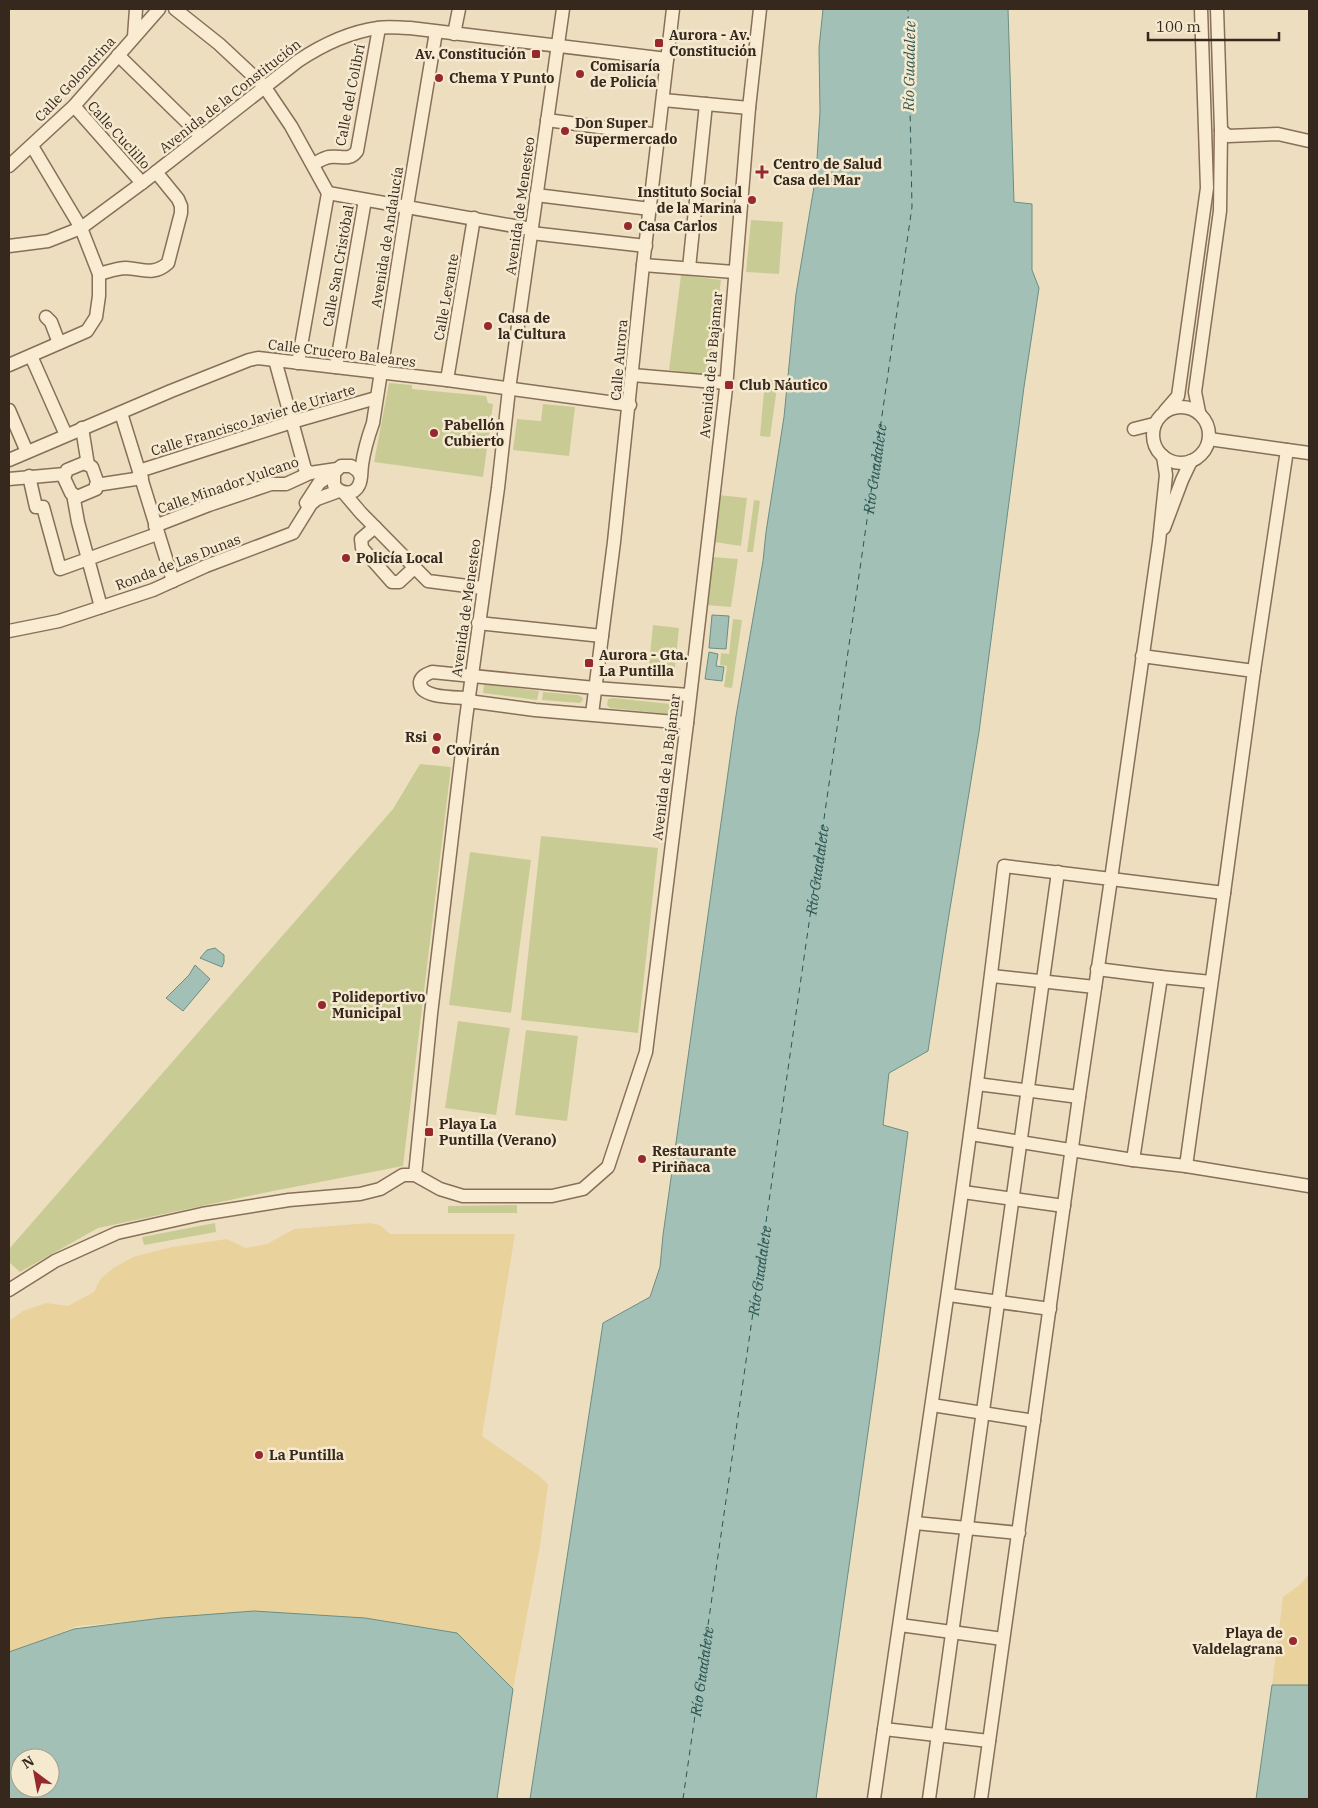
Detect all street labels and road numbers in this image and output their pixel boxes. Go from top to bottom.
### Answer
street label: Calle Golondrina [31,32,119,126]
street label: Avenida de la Constitución [155,35,305,157]
street label: Calle del Colibrí [331,42,369,148]
street label: Calle Cuclillo [84,97,154,173]
street label: Avenida de Menesteo [501,136,539,276]
street label: Avenida de Andalucía [367,165,407,309]
street label: Calle San Cristóbal [318,204,358,328]
street label: Calle Levante [430,252,462,342]
street label: Avenida de la Bajamar [696,290,726,439]
street label: Calle Aurora [606,318,632,401]
street label: Calle Crucero Baleares [267,335,417,371]
street label: Calle Francisco Javier de Uriarte [149,380,357,460]
street label: Calle Minador Vulcano [155,452,301,518]
street label: Ronda de Las Dunas [113,530,243,594]
street label: Avenida de Menesteo [447,538,485,678]
street label: Avenida de la Bajamar [648,692,684,841]

